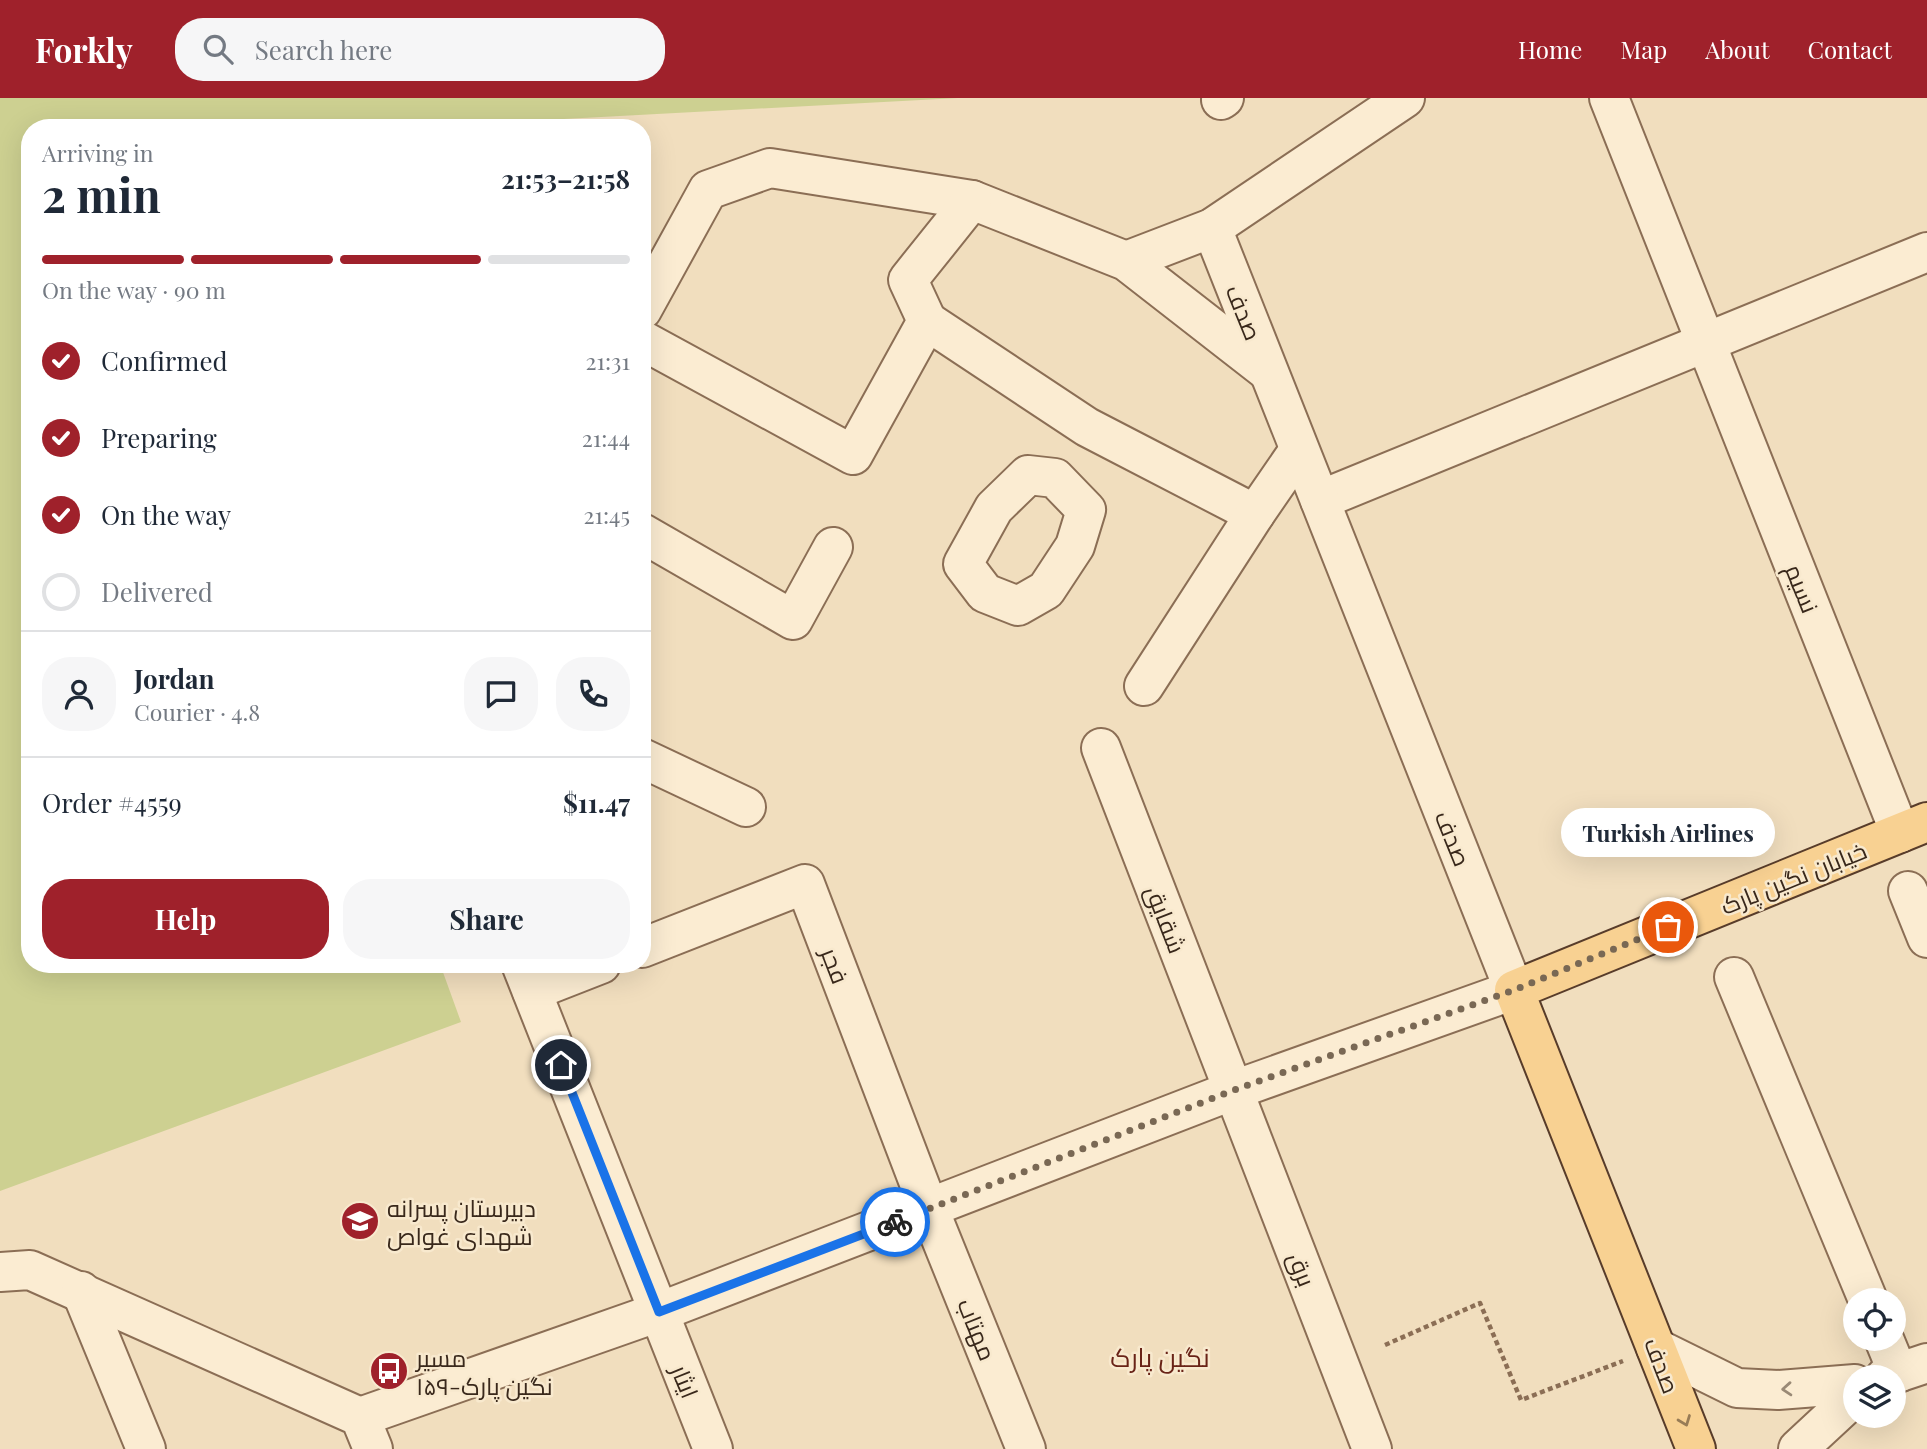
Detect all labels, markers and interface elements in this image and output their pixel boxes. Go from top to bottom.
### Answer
search box [175,18,665,81]
text: Forkly [35,27,133,71]
icon: search [199,30,237,68]
text: Search here [255,32,392,67]
text: Home [1518,33,1582,65]
text: Map [1620,33,1667,65]
text: About [1705,33,1769,65]
text: Contact [1807,33,1892,65]
text: Arriving in [42,137,154,168]
text: 21:53–21:58 [501,161,630,196]
text: 2 min [42,163,161,225]
text: On the way · 90 m [42,274,226,305]
street label: صدف [1219,279,1271,345]
icon: check [42,342,80,380]
text: Confirmed [101,343,228,378]
text: 21:31 [585,345,630,376]
icon: check [42,419,80,457]
text: Preparing [101,420,217,455]
text: 21:44 [582,422,630,453]
icon: check [42,496,80,534]
text: On the way [101,497,231,532]
text: 21:45 [583,499,630,530]
street label: نسیم [1777,559,1827,618]
text: Delivered [101,574,213,609]
button: person [42,657,116,731]
button: chat [464,657,538,731]
button: phone [556,657,630,731]
text: Jordan [134,661,214,696]
text: Courier · 4.8 [134,696,260,727]
text: Order #4559 [42,785,182,820]
text: $11.47 [563,785,630,820]
street label: صدف [1428,805,1480,871]
callout: Turkish Airlines [1561,808,1775,857]
text: Turkish Airlines [1582,817,1754,848]
street label: خیابان نگین پارک [1715,833,1871,923]
button: Help [42,879,329,959]
button: Share [343,879,630,959]
street label: شقایق [1139,881,1195,958]
pin [1638,897,1698,957]
icon: bag [1649,908,1687,946]
street label: فجر [814,940,857,988]
pin [531,1035,591,1095]
icon: home [542,1046,580,1084]
courier [860,1187,930,1257]
place label: دبیرستان پسرانه شهدای غواص [387,1191,536,1251]
school or university icon: دبیرستان پسرانه شهدای غواص [339,1200,381,1242]
icon: bike [876,1203,914,1241]
street label: برق [1281,1247,1324,1291]
map controls [1843,1288,1906,1428]
button: locate [1843,1288,1906,1351]
street label: مهتاب [951,1293,1005,1365]
street label: صدف [1638,1333,1688,1397]
district label: نگین پارک [1110,1339,1210,1375]
place label: مسیر ۱۵۹-نگین پارک [414,1341,553,1403]
bus stop icon: مسیر ۱۵۹-نگین پارک [368,1350,410,1392]
street label: ایثار [664,1358,707,1402]
button: layers [1843,1365,1906,1428]
one-way arrow [1781,1381,1792,1396]
one-way arrow [1677,1415,1691,1427]

